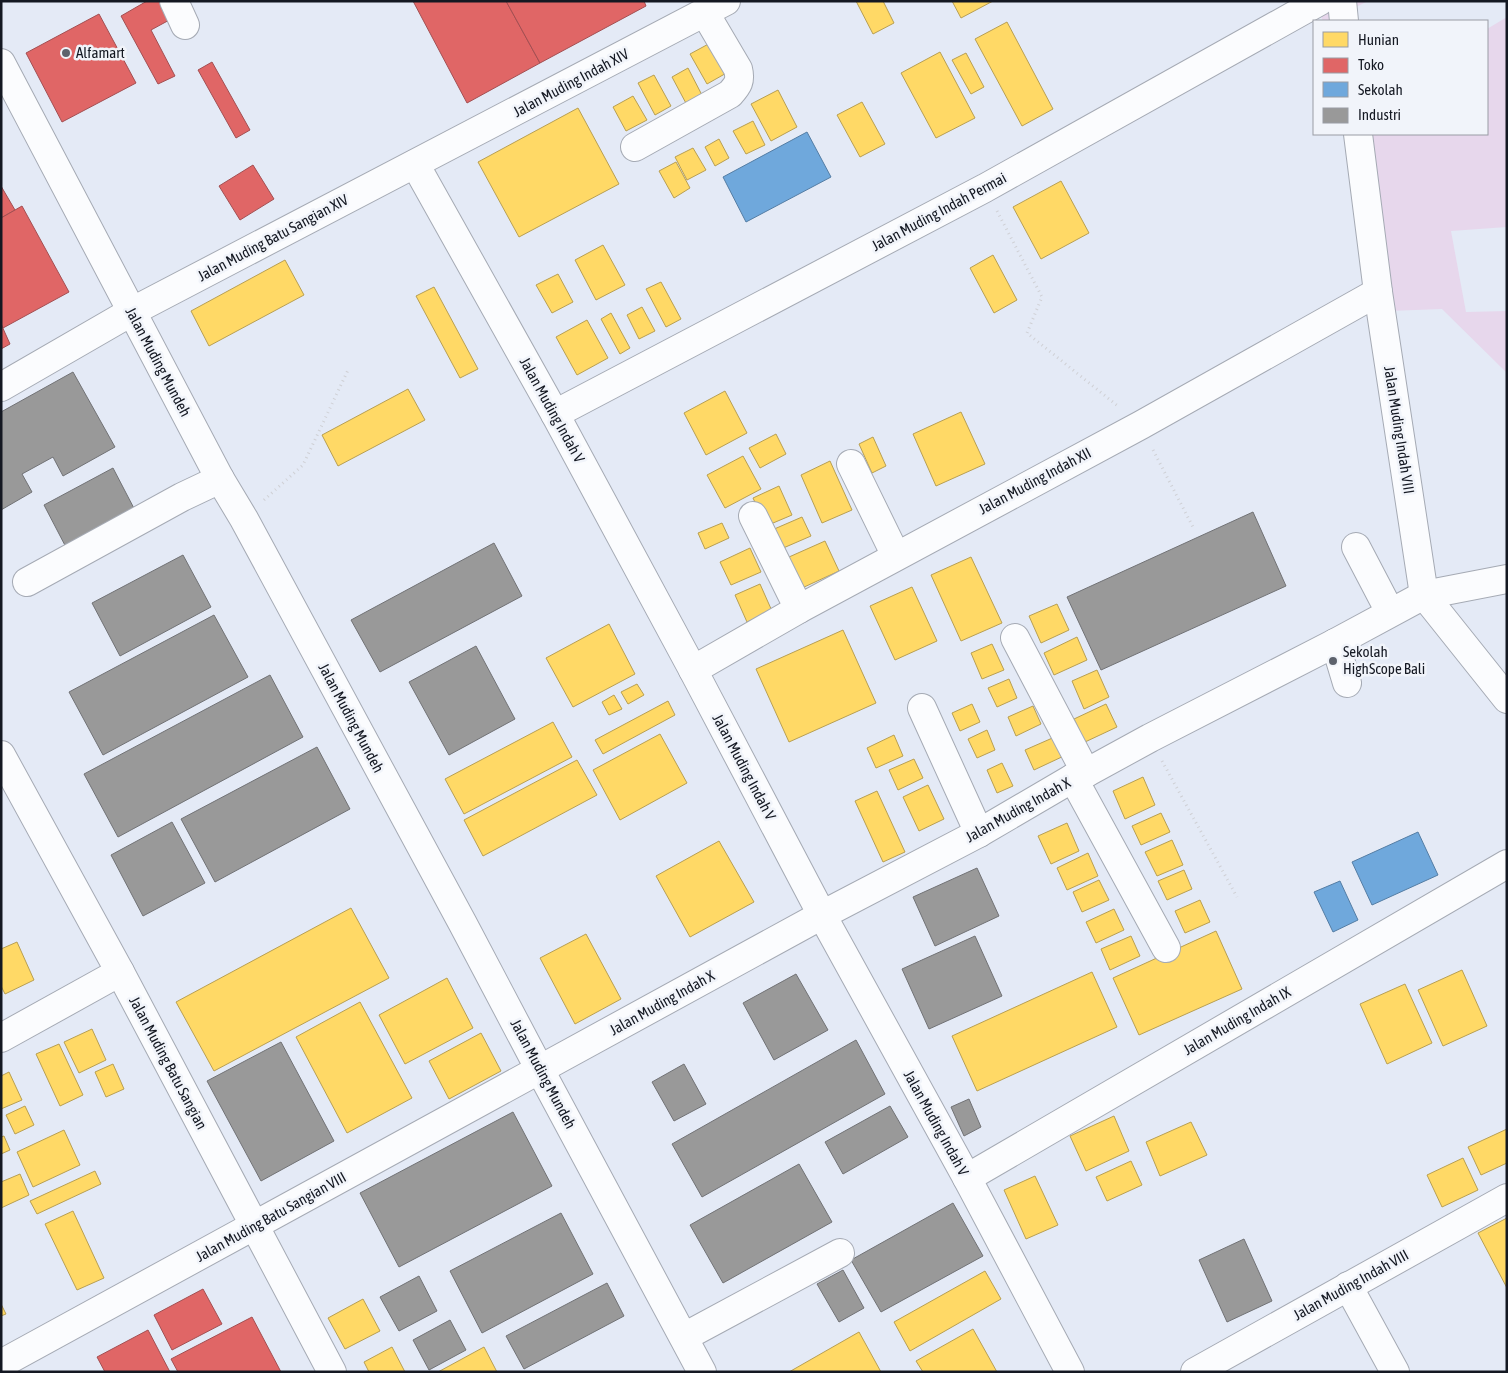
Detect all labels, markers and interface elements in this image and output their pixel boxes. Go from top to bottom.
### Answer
legend [1313,20,1488,135]
text: Hunian [1358,31,1399,48]
place label: Alfamart [76,44,125,61]
street label: Jalan Muding Indah XIV [510,45,632,120]
marker: Alfamart [60,47,72,59]
text: Toko [1358,56,1384,73]
text: Sekolah [1358,81,1403,98]
text: Industri [1358,106,1401,123]
street label: Jalan Muding Indah Permai [869,169,1009,254]
street label: Jalan Muding Batu Sangian XIV [195,190,352,285]
street label: Jalan Muding Mundeh [122,304,194,419]
street label: Jalan Muding Indah V [517,354,589,466]
street label: Jalan Muding Indah VIII [1381,365,1418,495]
street label: Jalan Muding Indah XII [976,444,1094,517]
place label: Sekolah HighScope Bali [1343,643,1425,677]
marker: Sekolah HighScope Bali [1327,655,1339,667]
street label: Jalan Muding Mundeh [315,660,387,775]
street label: Jalan Muding Indah V [709,711,780,823]
street label: Jalan Muding Indah X [962,774,1073,845]
street label: Jalan Muding Indah X [606,967,717,1038]
street label: Jalan Muding Indah IX [1180,983,1294,1058]
street label: Jalan Muding Batu Sangian [126,993,211,1132]
street label: Jalan Muding Mundeh [507,1016,579,1131]
street label: Jalan Muding Indah V [901,1067,973,1179]
street label: Jalan Muding Batu Sangian VIII [193,1168,349,1265]
street label: Jalan Muding Indah VIII [1290,1246,1411,1323]

